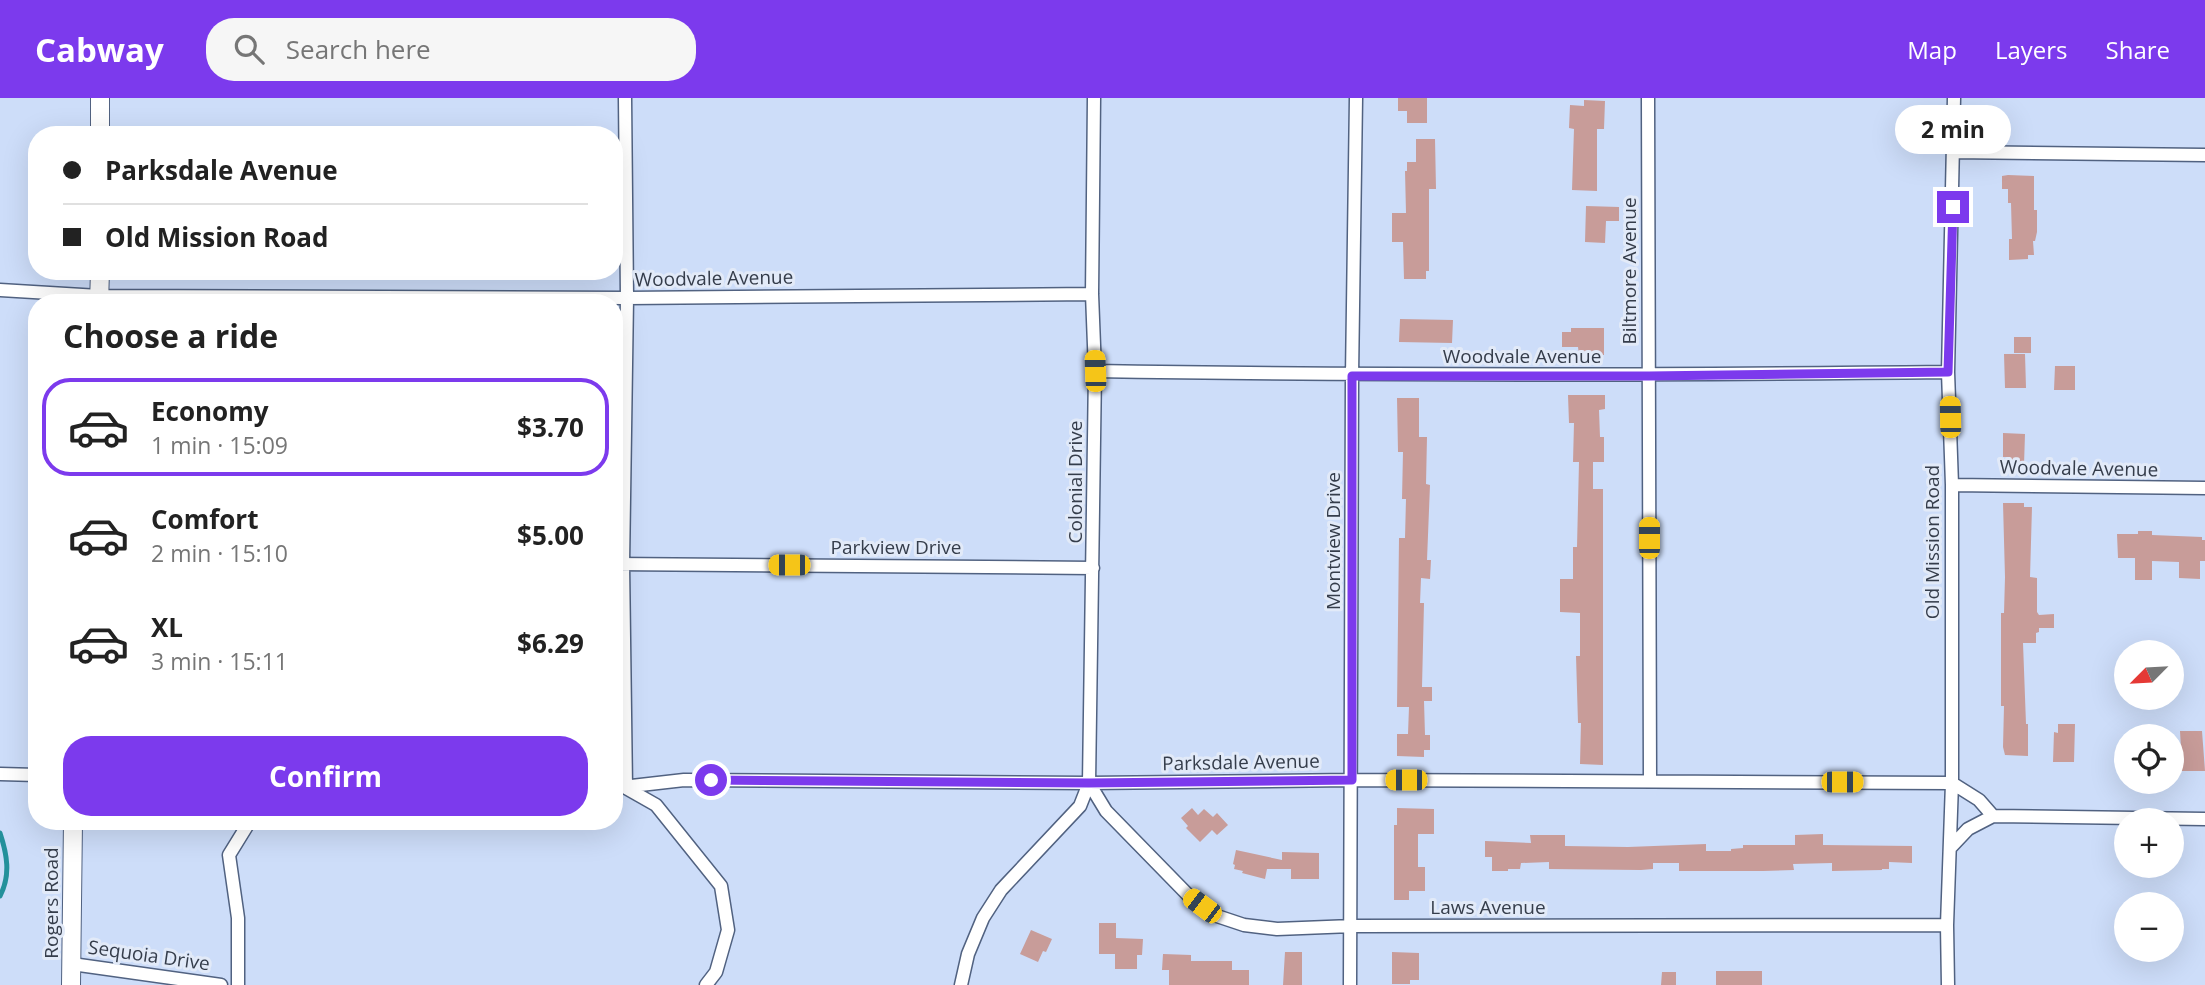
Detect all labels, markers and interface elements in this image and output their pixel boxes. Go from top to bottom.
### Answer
search box [206,18,696,81]
text: Cabway [35,27,164,72]
icon: search [230,30,268,68]
text: Search here [286,31,431,67]
text: Map [1907,33,1957,66]
text: Layers [1995,33,2068,66]
text: Share [2106,33,2170,66]
callout: 2 min [1895,105,2011,154]
text: 2 min [1921,113,1985,145]
text: Parksdale Avenue [105,152,338,188]
route end [1937,191,1969,223]
street label: Biltmore Avenue [1616,197,1642,345]
text: Old Mission Road [105,219,328,255]
street label: Woodvale Avenue [634,264,794,292]
text: Choose a ride [63,314,278,357]
street label: Woodvale Avenue [1443,343,1601,369]
car [1084,350,1107,392]
text: Economy [151,393,269,429]
icon: car [67,396,130,459]
car [1940,396,1961,438]
text: $3.70 [517,409,584,445]
street label: Colonial Drive [1062,421,1088,543]
text: 1 min · 15:09 [151,429,288,461]
street label: Woodvale Avenue [1999,454,2159,482]
street label: Old Mission Road [1919,465,1945,619]
street label: Montview Drive [1320,472,1346,610]
text: Comfort [151,501,258,537]
icon: car [67,504,130,567]
text: $5.00 [517,517,584,553]
car [1639,517,1660,559]
street label: Parkview Drive [831,534,961,560]
text: 2 min · 15:10 [151,537,288,569]
car [769,555,811,576]
text: XL [151,609,183,645]
icon: car [67,612,130,675]
text: $6.29 [517,625,584,661]
north arrow [2114,640,2184,710]
map controls [2114,640,2184,962]
text: 3 min · 15:11 [151,645,288,677]
button: locate [2114,724,2184,794]
button: Confirm [63,736,588,816]
street label: Parksdale Avenue [1162,748,1320,776]
route start [695,764,727,796]
car [1386,770,1428,791]
car [1822,772,1864,793]
button: + [2114,808,2184,878]
street label: Rogers Road [38,847,64,959]
car [1179,885,1226,927]
button: − [2114,892,2184,962]
street label: Laws Avenue [1430,894,1546,920]
street label: Sequoia Drive [86,934,212,976]

